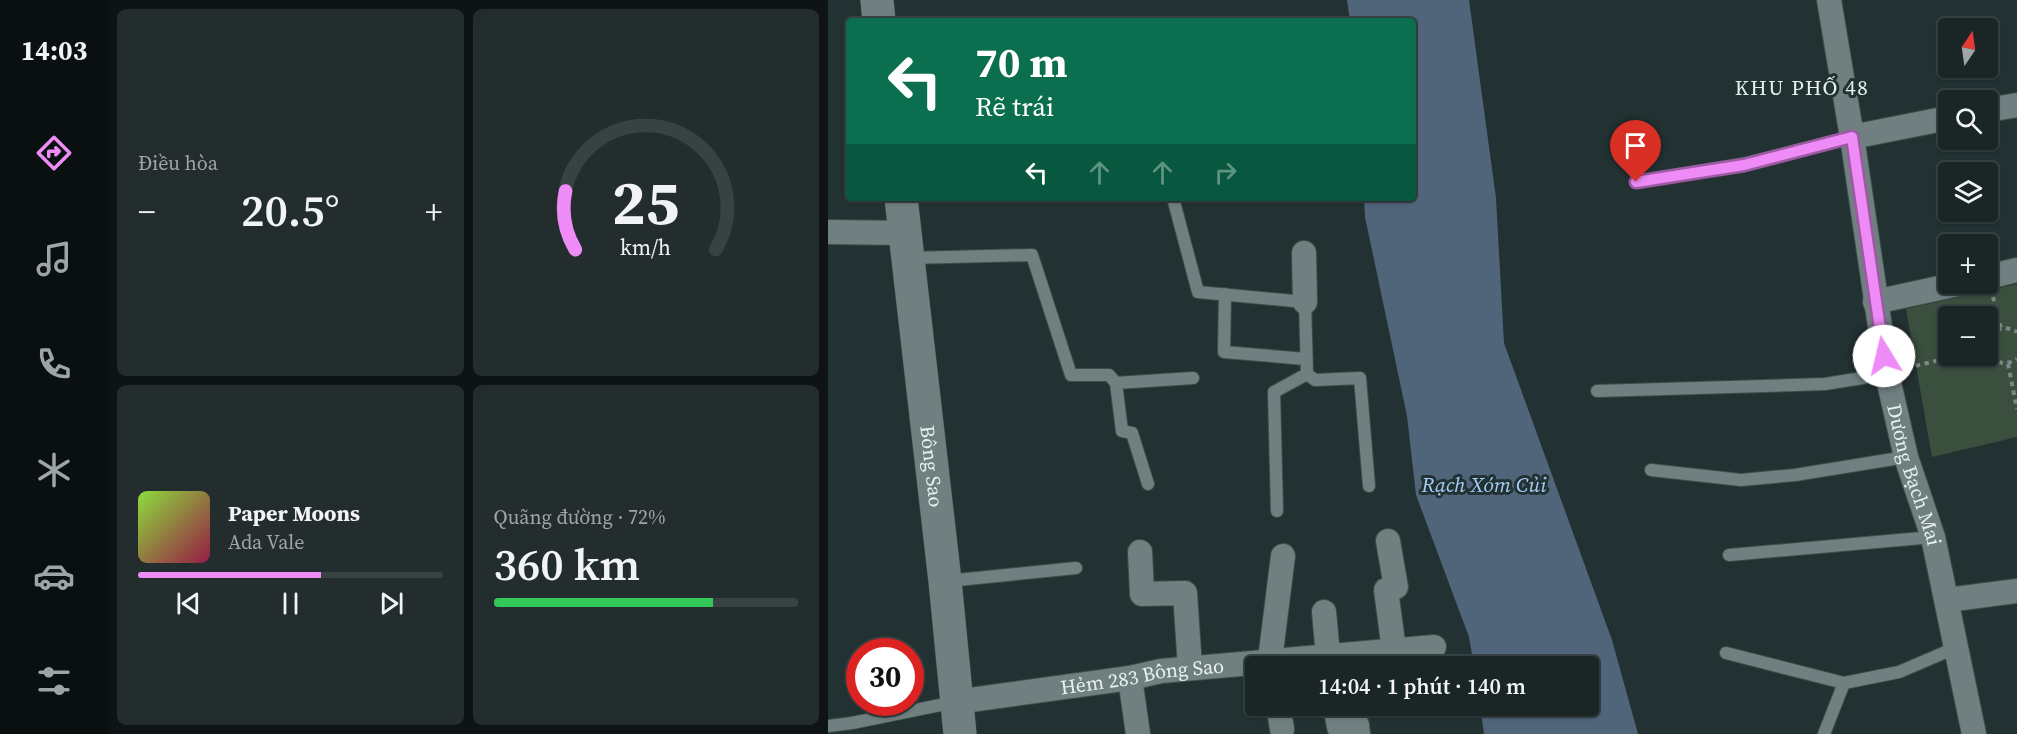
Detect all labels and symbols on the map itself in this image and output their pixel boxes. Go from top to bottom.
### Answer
north arrow [1938,18,1998,78]
district label: KHU PHỐ 48 [1735,73,1869,102]
pin [1610,120,1661,182]
position arrow [1852,324,1916,388]
street label: Dương Bạch Mai [1880,401,1948,548]
street label: Bông Sao [913,424,950,509]
water label: Rạch Xóm Củi [1420,470,1547,499]
speed limit sign: 30 [846,638,924,716]
street label: Hẻm 283 Bông Sao [1059,652,1225,701]

